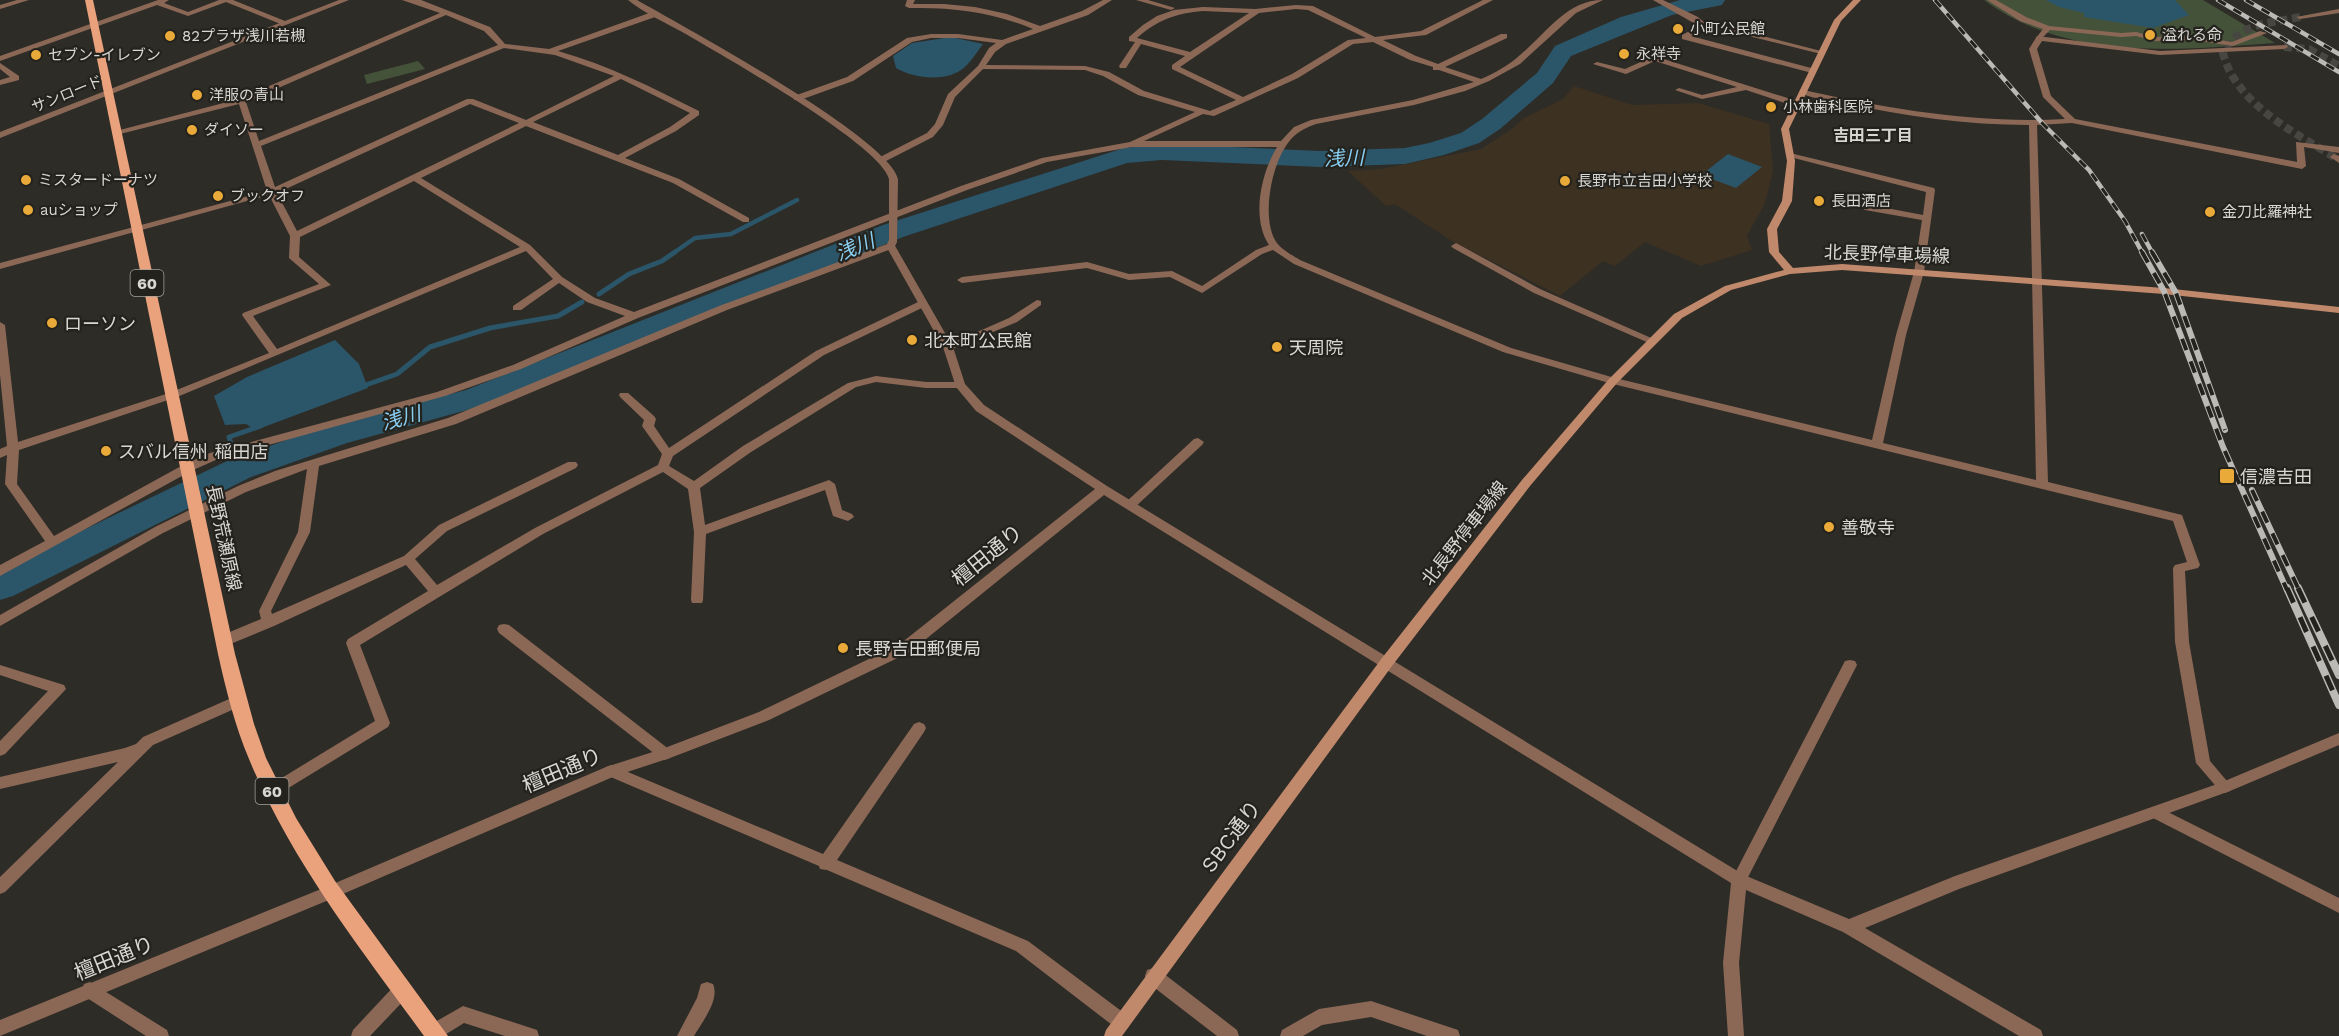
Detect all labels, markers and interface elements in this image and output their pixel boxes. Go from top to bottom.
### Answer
place label: 小町公民館 [1690,20,1765,38]
marker: 小町公民館 [1671,22,1685,36]
place label: 溢れる命 [2162,26,2222,44]
place label: 82プラザ浅川若槻 [182,27,305,45]
marker: 溢れる命 [2143,28,2157,42]
marker: 82プラザ浅川若槻 [163,29,177,43]
place label: 永祥寺 [1636,45,1681,63]
place label: セブン-イレブン [48,46,161,64]
marker: 永祥寺 [1617,47,1631,61]
marker: セブン-イレブン [29,48,43,62]
street label: サンロード [29,72,105,116]
place label: 洋服の青山 [209,86,284,104]
marker: 洋服の青山 [190,88,204,102]
place label: 小林歯科医院 [1783,98,1873,116]
marker: 小林歯科医院 [1764,100,1778,114]
place label: ダイソー [204,121,264,139]
marker: ダイソー [185,123,199,137]
district label: 吉田三丁目 [1833,126,1913,145]
water label: 浅川 [1324,145,1366,171]
place label: ミスタードーナツ [38,171,158,189]
place label: 長野市立吉田小学校 [1577,172,1712,190]
marker: ミスタードーナツ [19,173,33,187]
marker: 長野市立吉田小学校 [1558,174,1572,188]
place label: ブックオフ [230,187,305,205]
marker: ブックオフ [211,189,225,203]
place label: 長田酒店 [1831,192,1891,210]
marker: 長田酒店 [1812,194,1826,208]
place label: auショップ [40,201,118,219]
marker: auショップ [21,203,35,217]
place label: 金刀比羅神社 [2222,203,2312,221]
marker: 金刀比羅神社 [2203,205,2217,219]
water label: 浅川 [832,228,880,266]
street label: 北長野停車場線 [1824,241,1950,267]
road number: 60 [130,270,164,296]
place label: ローソン [64,313,136,334]
marker: ローソン [45,316,59,330]
place label: 北本町公民館 [924,330,1032,351]
marker: 北本町公民館 [905,333,919,347]
place label: 天周院 [1289,337,1343,358]
marker: 天周院 [1270,340,1284,354]
water label: 浅川 [379,401,425,435]
place label: スバル信州 稲田店 [118,441,268,462]
marker: スバル信州 稲田店 [99,444,113,458]
place label: 信濃吉田 [2240,466,2312,487]
marker: 信濃吉田 [2218,467,2236,485]
street label: 北長野停車場線 [1417,477,1511,589]
street label: 長野荒瀬原線 [203,483,245,593]
place label: 善敬寺 [1841,517,1895,538]
street label: 檀田通り [946,519,1028,591]
marker: 善敬寺 [1822,520,1836,534]
place label: 長野吉田郵便局 [855,638,981,659]
marker: 長野吉田郵便局 [836,641,850,655]
street label: 檀田通り [518,742,606,798]
road number: 60 [256,778,288,804]
street label: SBC通り [1196,795,1266,877]
street label: 檀田通り [70,931,158,985]

